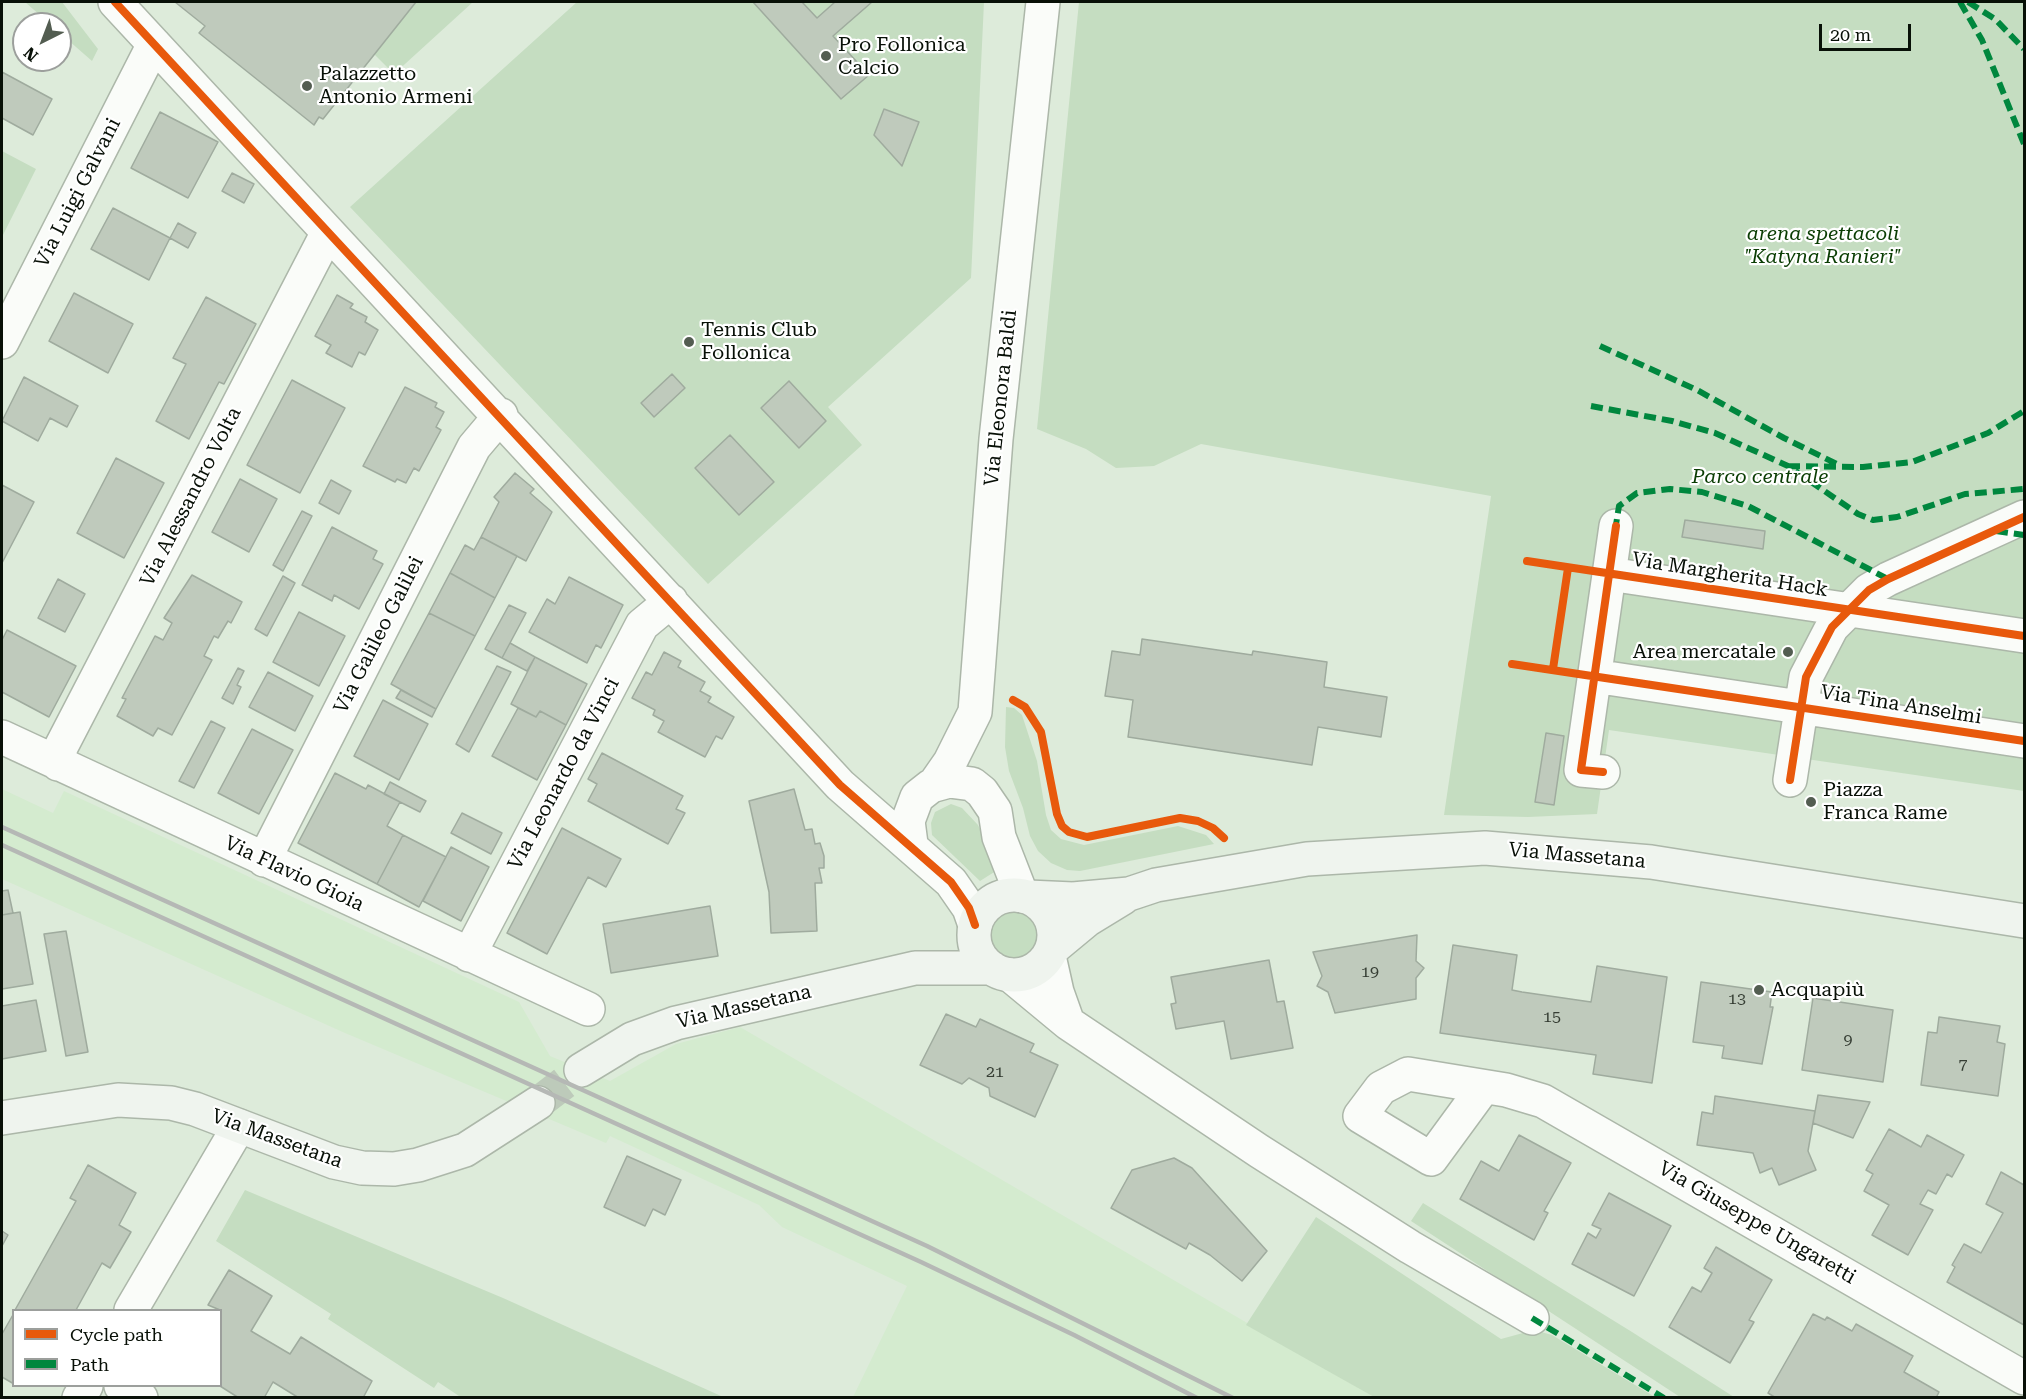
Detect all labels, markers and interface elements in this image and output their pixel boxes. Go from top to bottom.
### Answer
north arrow [12,12,72,72]
scale bar [1822,12,1914,50]
text: 20 m [1830,24,1871,45]
place label: Pro Follonica Calcio [838,33,966,80]
text: N [20,43,42,65]
marker: Pro Follonica Calcio [819,49,833,63]
place label: Palazzetto Antonio Armeni [319,62,473,109]
marker: Palazzetto Antonio Armeni [300,79,314,93]
street label: Via Luigi Galvani [30,114,126,272]
park label: arena spettacoli "Katyna Ranieri" [1744,222,1902,269]
street label: Via Eleonora Baldi [980,309,1022,487]
place label: Tennis Club Follonica [701,318,817,365]
marker: Tennis Club Follonica [682,335,696,349]
street label: Via Alessandro Volta [135,403,247,591]
park label: Parco centrale [1692,465,1828,489]
street label: Via Margherita Hack [1630,548,1830,602]
street label: Via Galileo Galilei [329,553,429,717]
place label: Area mercatale [1633,640,1776,664]
marker: Area mercatale [1781,645,1795,659]
street label: Via Leonardo da Vinci [503,674,625,874]
street label: Via Tina Anselmi [1819,680,1983,730]
place label: Piazza Franca Rame [1823,778,1947,825]
marker: Piazza Franca Rame [1804,795,1818,809]
street label: Via Flavio Gioia [220,831,368,917]
street label: Via Massetana [1507,838,1647,874]
house number: 19 [1361,962,1379,982]
place label: Acquapiù [1771,978,1864,1002]
street label: Via Massetana [674,980,814,1034]
marker: Acquapiù [1752,983,1766,997]
house number: 13 [1728,989,1746,1009]
house number: 15 [1543,1007,1561,1027]
house number: 9 [1844,1030,1852,1050]
house number: 7 [1959,1054,1967,1074]
house number: 21 [986,1062,1004,1082]
street label: Via Massetana [208,1104,346,1174]
street label: Via Giuseppe Ungaretti [1654,1157,1860,1289]
legend [12,1309,222,1387]
text: Cycle path [70,1324,163,1345]
text: Path [70,1354,109,1375]

